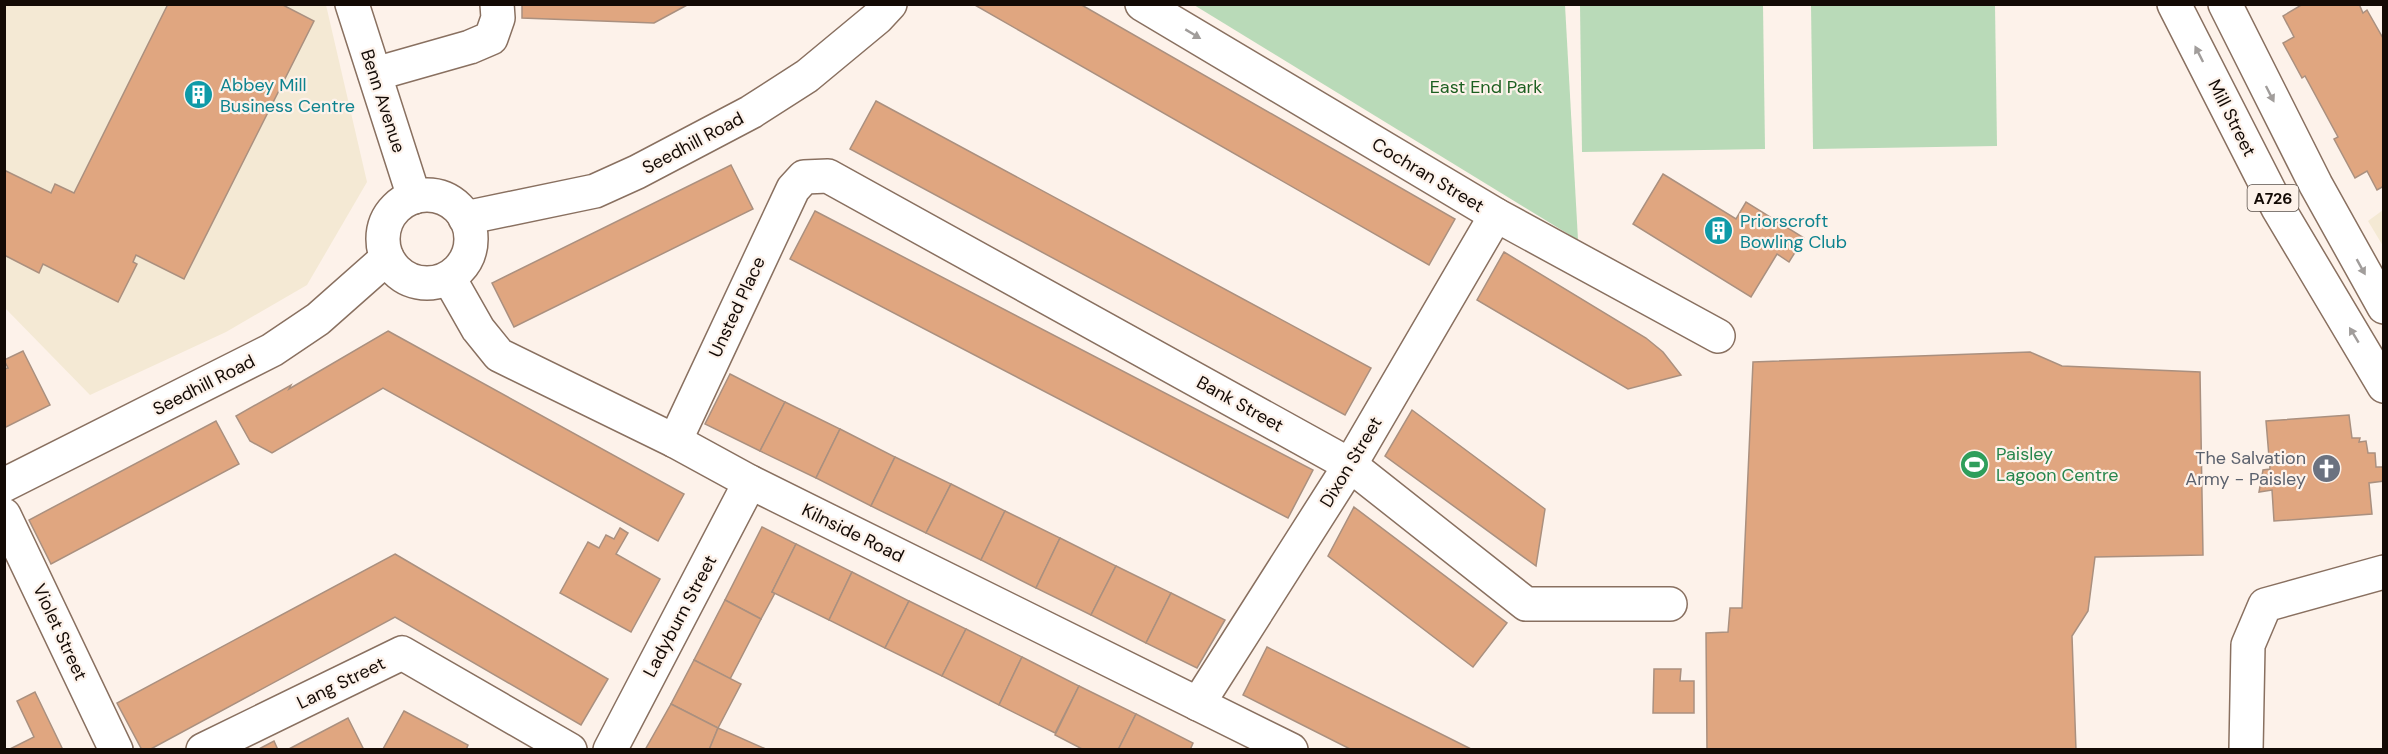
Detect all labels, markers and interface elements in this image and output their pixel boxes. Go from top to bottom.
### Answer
one-way arrow [1184,29,1201,39]
street label: Benn Avenue [355,46,411,156]
one-way arrow [2194,46,2204,63]
place label: Abbey Mill Business Centre [220,73,355,118]
park label: East End Park [1430,75,1542,99]
street label: Mill Street [2202,75,2262,161]
building icon: Abbey Mill Business Centre [183,79,215,111]
one-way arrow [2265,86,2275,103]
street label: Seedhill Road [638,106,748,180]
street label: Cochran Street [1367,132,1489,218]
road number: A726 [2248,185,2298,211]
place label: Priorscroft Bowling Club [1740,209,1847,254]
building icon: Priorscroft Bowling Club [1703,215,1735,247]
street label: Unsted Place [703,253,771,361]
one-way arrow [2356,259,2366,276]
one-way arrow [2348,327,2359,343]
street label: Seedhill Road [149,349,259,421]
street label: Bank Street [1192,370,1288,438]
street label: Dixon Street [1314,412,1388,512]
place label: Paisley Lagoon Centre [1996,442,2119,487]
place label: The Salvation Army - Paisley [2185,446,2306,491]
sports icon: Paisley Lagoon Centre [1959,448,1991,480]
church icon: The Salvation Army - Paisley [2311,452,2343,484]
street label: Kilnside Road [798,498,908,568]
street label: Ladyburn Street [638,551,722,681]
street label: Violet Street [27,580,93,684]
street label: Lang Street [293,651,389,715]

